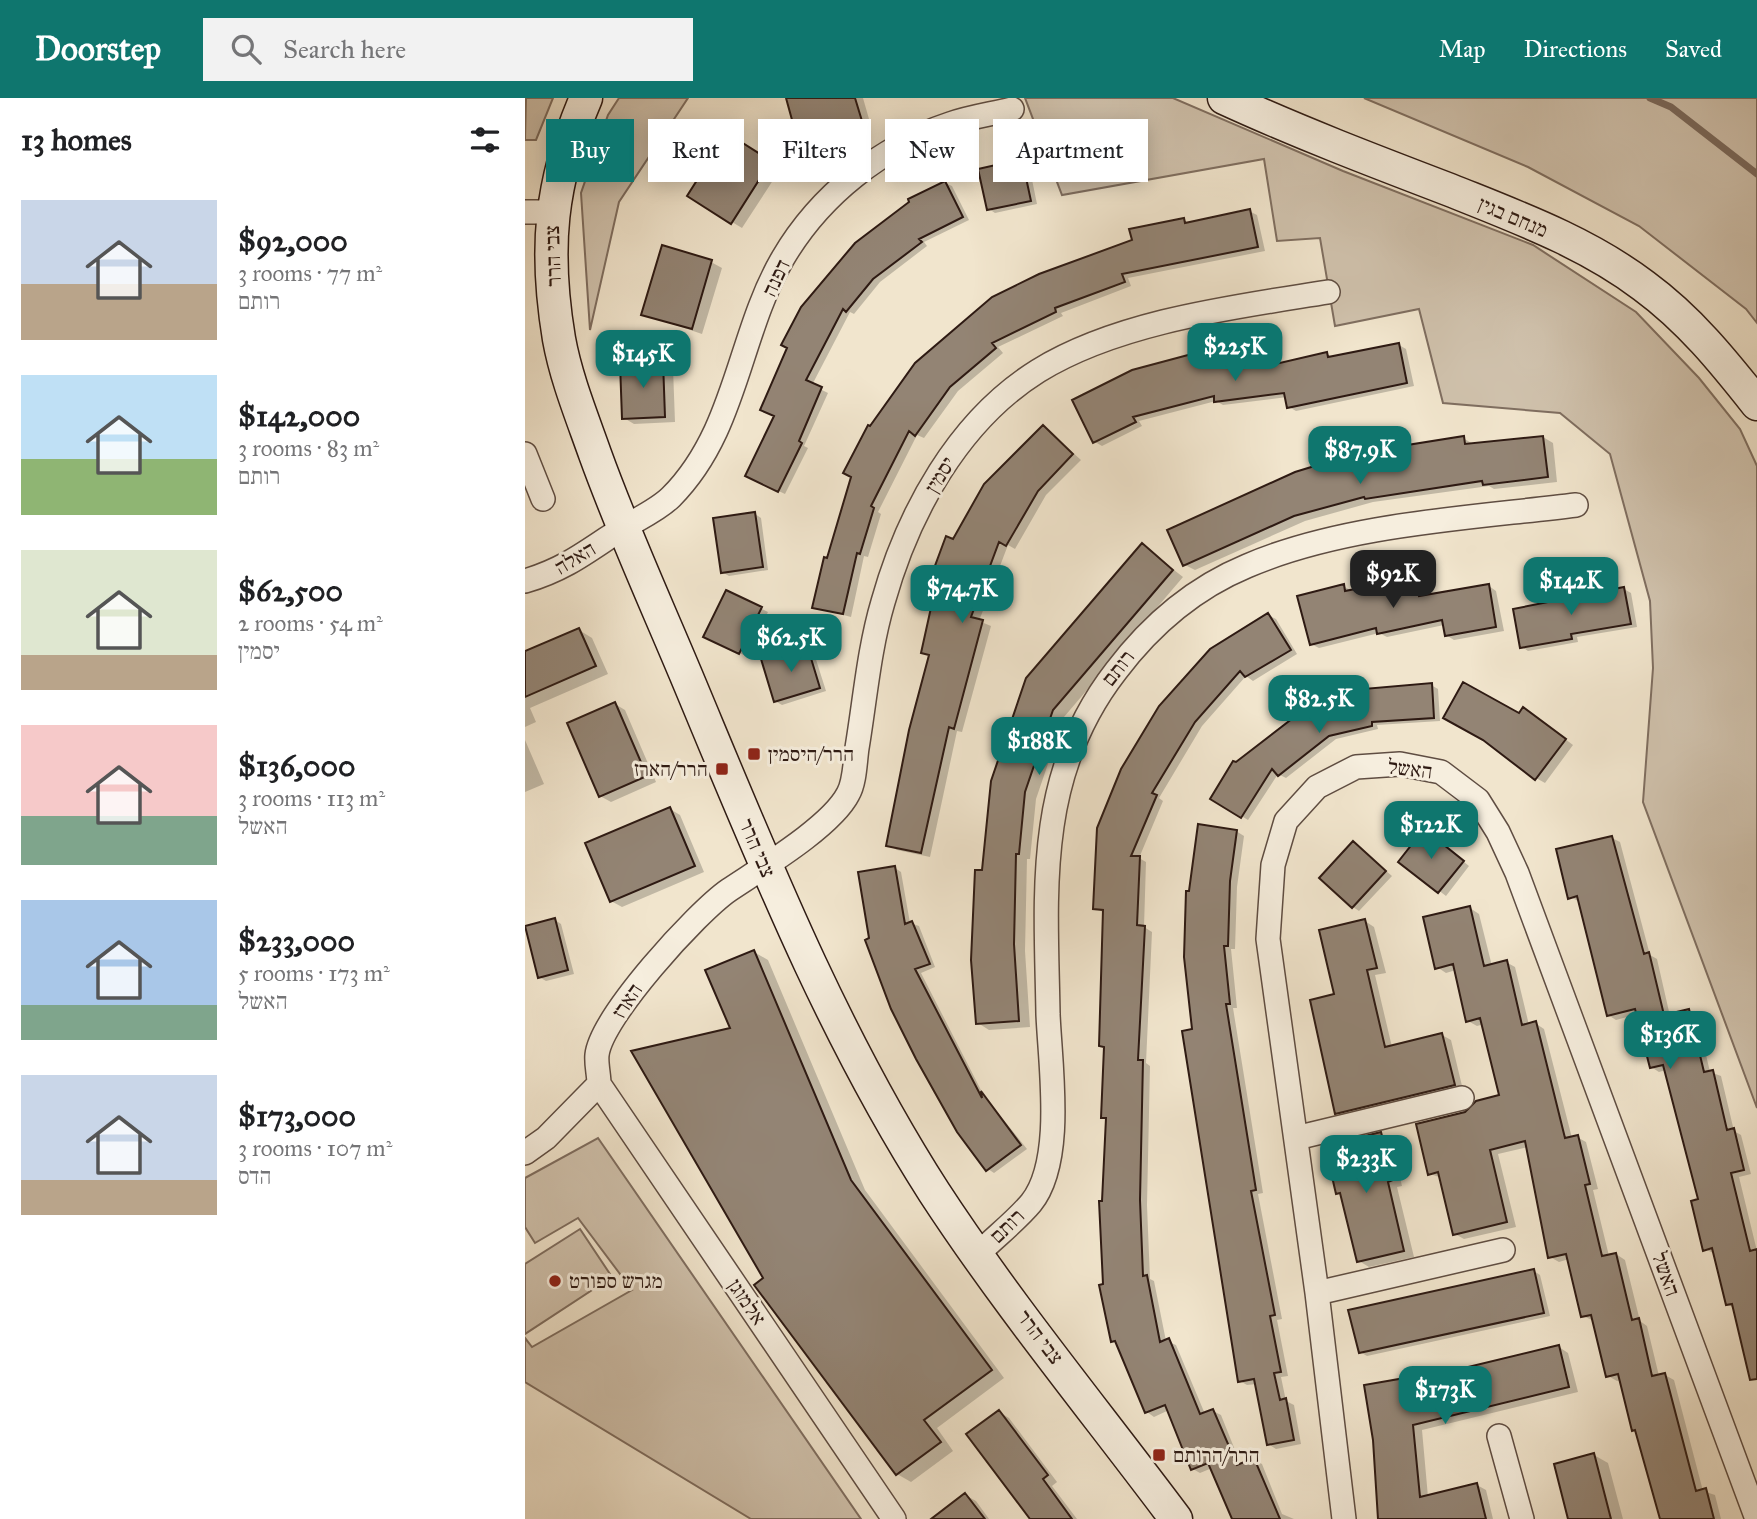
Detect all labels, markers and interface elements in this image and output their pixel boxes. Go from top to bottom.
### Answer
search box [203,18,693,81]
text: Doorstep [35,29,161,69]
icon: search [227,30,265,68]
text: Search here [283,33,406,65]
text: Map [1439,34,1486,64]
text: Directions [1524,34,1627,64]
text: Saved [1665,34,1722,64]
chip: Buy [546,119,634,182]
chip: Rent [648,119,744,182]
chip: Filters [758,119,871,182]
chip: New [885,119,979,182]
chip: Apartment [993,119,1148,182]
icon: filters [466,121,504,159]
text: 13 homes [21,122,132,158]
street label: מנחם בגין [1474,191,1552,243]
text: $92,000 [238,223,348,259]
street label: צבי הרר [539,225,567,287]
icon: home [77,228,161,312]
street label: דפנה [756,255,796,301]
text: 3 rooms · 77 m² [238,259,382,287]
text: רותם [238,287,281,315]
pin: $225K [1186,324,1284,383]
pin: $145K [594,330,692,390]
text: $225K [1203,332,1267,360]
text: $145K [612,339,674,367]
text: $142,000 [238,398,360,434]
icon: home [77,403,161,487]
pin: $87.9K [1303,426,1417,486]
text: 3 rooms · 83 m² [238,434,379,462]
text: $87.9K [1324,435,1396,463]
street label: יסמין [919,452,961,498]
text: רותם [238,462,281,490]
street label: האלה [550,536,600,580]
pin: $92K [1352,550,1434,610]
pin: $142K [1522,558,1620,617]
text: $92K [1366,559,1420,587]
pin: $74.7K [905,566,1019,625]
text: $142K [1539,566,1603,594]
text: $62,500 [238,573,343,609]
text: $74.7K [927,574,997,602]
icon: home [77,578,161,662]
text: 2 rooms · 54 m² [238,609,383,637]
pin: $62.5K [734,614,848,674]
text: $62.5K [757,623,825,651]
text: יסמין [238,637,280,665]
street label: רותם [1096,645,1140,691]
pin: $82.5K [1262,676,1376,735]
text: $82.5K [1284,684,1354,712]
pin: $188K [990,718,1088,777]
text: $188K [1007,726,1071,754]
place label: הרר/היסמין [768,741,854,767]
marker: הרר/היסמין [746,746,762,762]
text: $136,000 [238,748,355,784]
icon: home [77,753,161,837]
street label: האשל [1386,753,1434,785]
place label: הרר/הארז [634,756,708,782]
marker: הרר/הארז [714,761,730,777]
text: 3 rooms · 113 m² [238,784,385,812]
pin: $122K [1382,802,1480,861]
text: $122K [1400,810,1462,838]
text: האשל [238,812,288,840]
street label: צבי הרר [733,815,781,881]
text: $233,000 [238,923,355,959]
icon: home [77,928,161,1012]
text: 5 rooms · 173 m² [238,959,390,987]
street label: הארז [606,978,648,1024]
text: האשל [238,987,288,1015]
pin: $136K [1621,1012,1719,1071]
text: $136K [1640,1020,1700,1048]
text: $173,000 [238,1098,356,1134]
icon: home [77,1103,161,1187]
text: 3 rooms · 107 m² [238,1134,392,1162]
pin: $233K [1317,1136,1415,1195]
text: $233K [1336,1144,1396,1172]
text: הדס [238,1162,272,1190]
street label: רותם [984,1203,1030,1249]
street label: האשל [1646,1248,1686,1300]
place label: מגרש ספורט [569,1268,663,1294]
marker: מגרש ספורט [547,1273,563,1289]
street label: אלמוגן [722,1274,772,1330]
street label: צבי הרר [1011,1305,1069,1369]
pin: $173K [1396,1366,1494,1426]
text: $173K [1415,1375,1475,1403]
place label: הרר/הרותם [1173,1442,1260,1468]
marker: הרר/הרותם [1151,1447,1167,1463]

